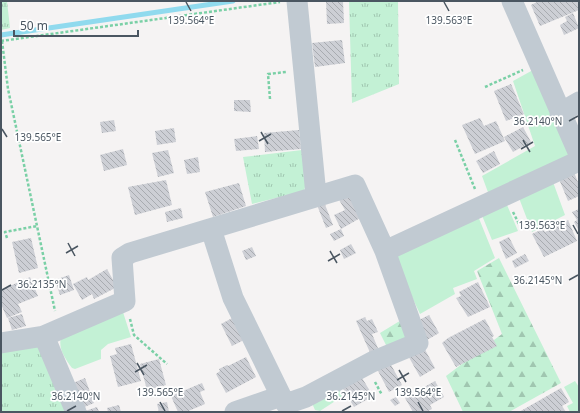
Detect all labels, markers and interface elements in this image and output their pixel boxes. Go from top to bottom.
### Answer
scale bar [14,12,138,38]
text: 139.564°E [168,13,214,27]
text: 139.563°E [426,13,472,27]
text: 50 m [20,17,48,34]
text: 36.2140°N [514,114,562,128]
text: 139.565°E [15,130,61,144]
text: 139.563°E [519,218,565,232]
text: 36.2145°N [514,273,562,287]
text: 36.2135°N [18,277,66,291]
text: 139.565°E [137,385,183,399]
text: 139.564°E [395,385,441,399]
text: 36.2140°N [52,389,100,403]
text: 36.2145°N [327,389,375,403]

